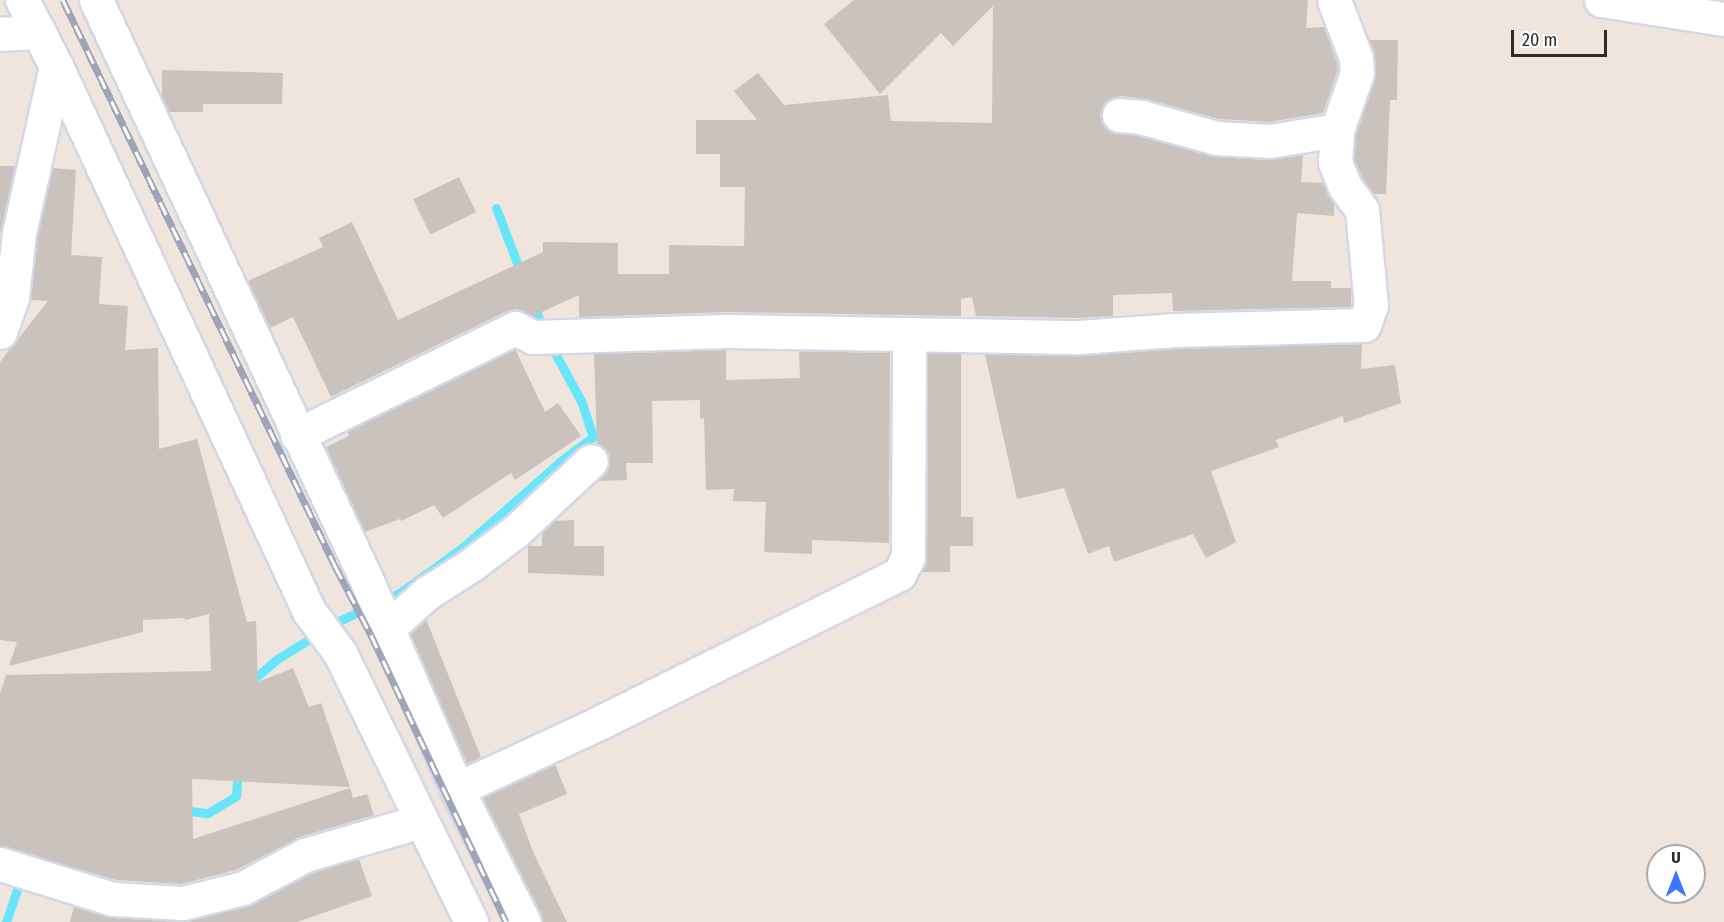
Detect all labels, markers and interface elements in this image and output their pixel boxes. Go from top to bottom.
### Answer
scale bar [1514,18,1610,56]
text: 20 m [1522,29,1557,51]
north arrow [1646,844,1706,904]
text: U [1671,848,1681,867]

